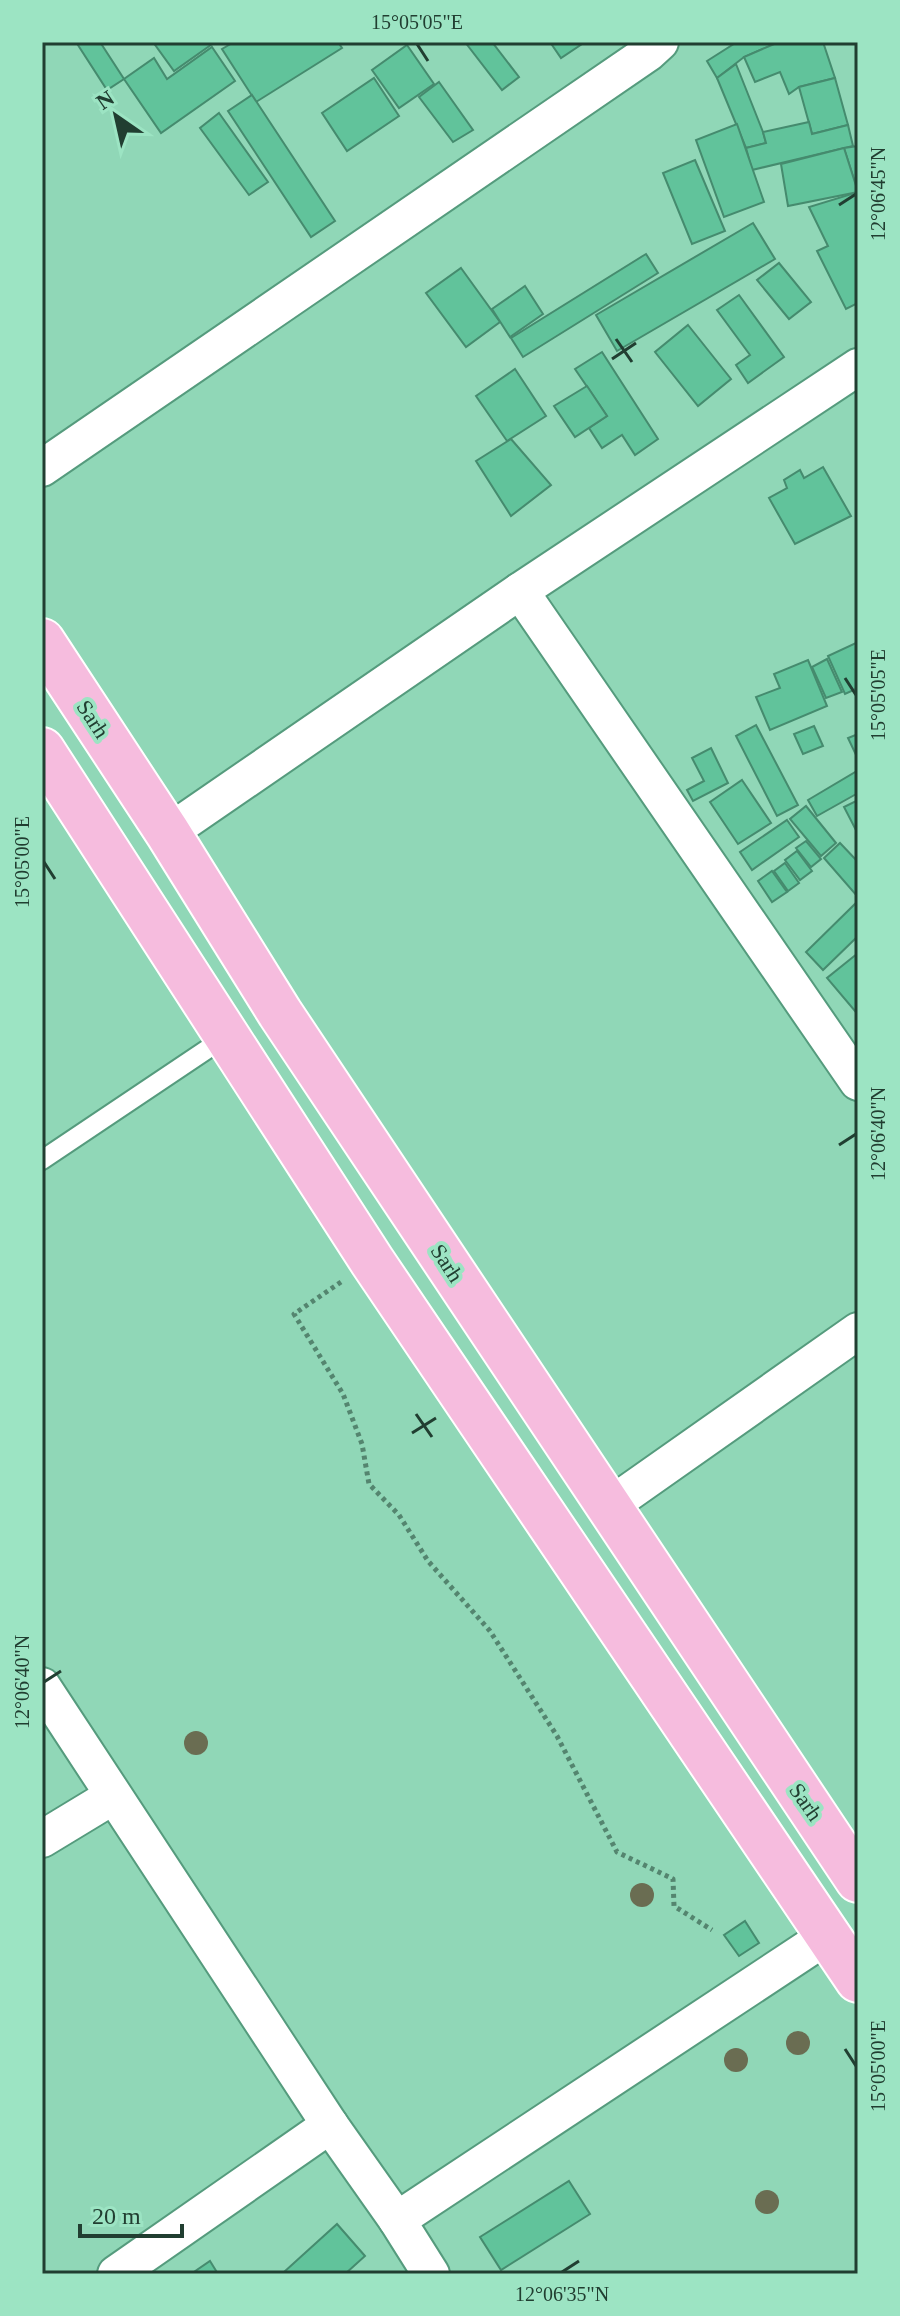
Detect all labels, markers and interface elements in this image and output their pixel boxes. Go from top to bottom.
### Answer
text: 15°05'05"E [371,11,463,33]
north arrow [76,76,156,156]
text: N [92,85,119,115]
text: 12°06'45"N [867,147,889,241]
text: 15°05'05"E [867,649,889,741]
street label: Sarh [72,695,114,743]
text: 15°05'00"E [11,816,33,908]
text: 12°06'40"N [867,1087,889,1181]
street label: Sarh [426,1239,468,1287]
text: 12°06'40"N [11,1635,33,1729]
street label: Sarh [784,1778,828,1826]
text: 15°05'00"E [867,2020,889,2112]
scale bar [80,2188,182,2238]
text: 20 m [92,2203,141,2229]
text: 12°06'35"N [515,2283,609,2305]

